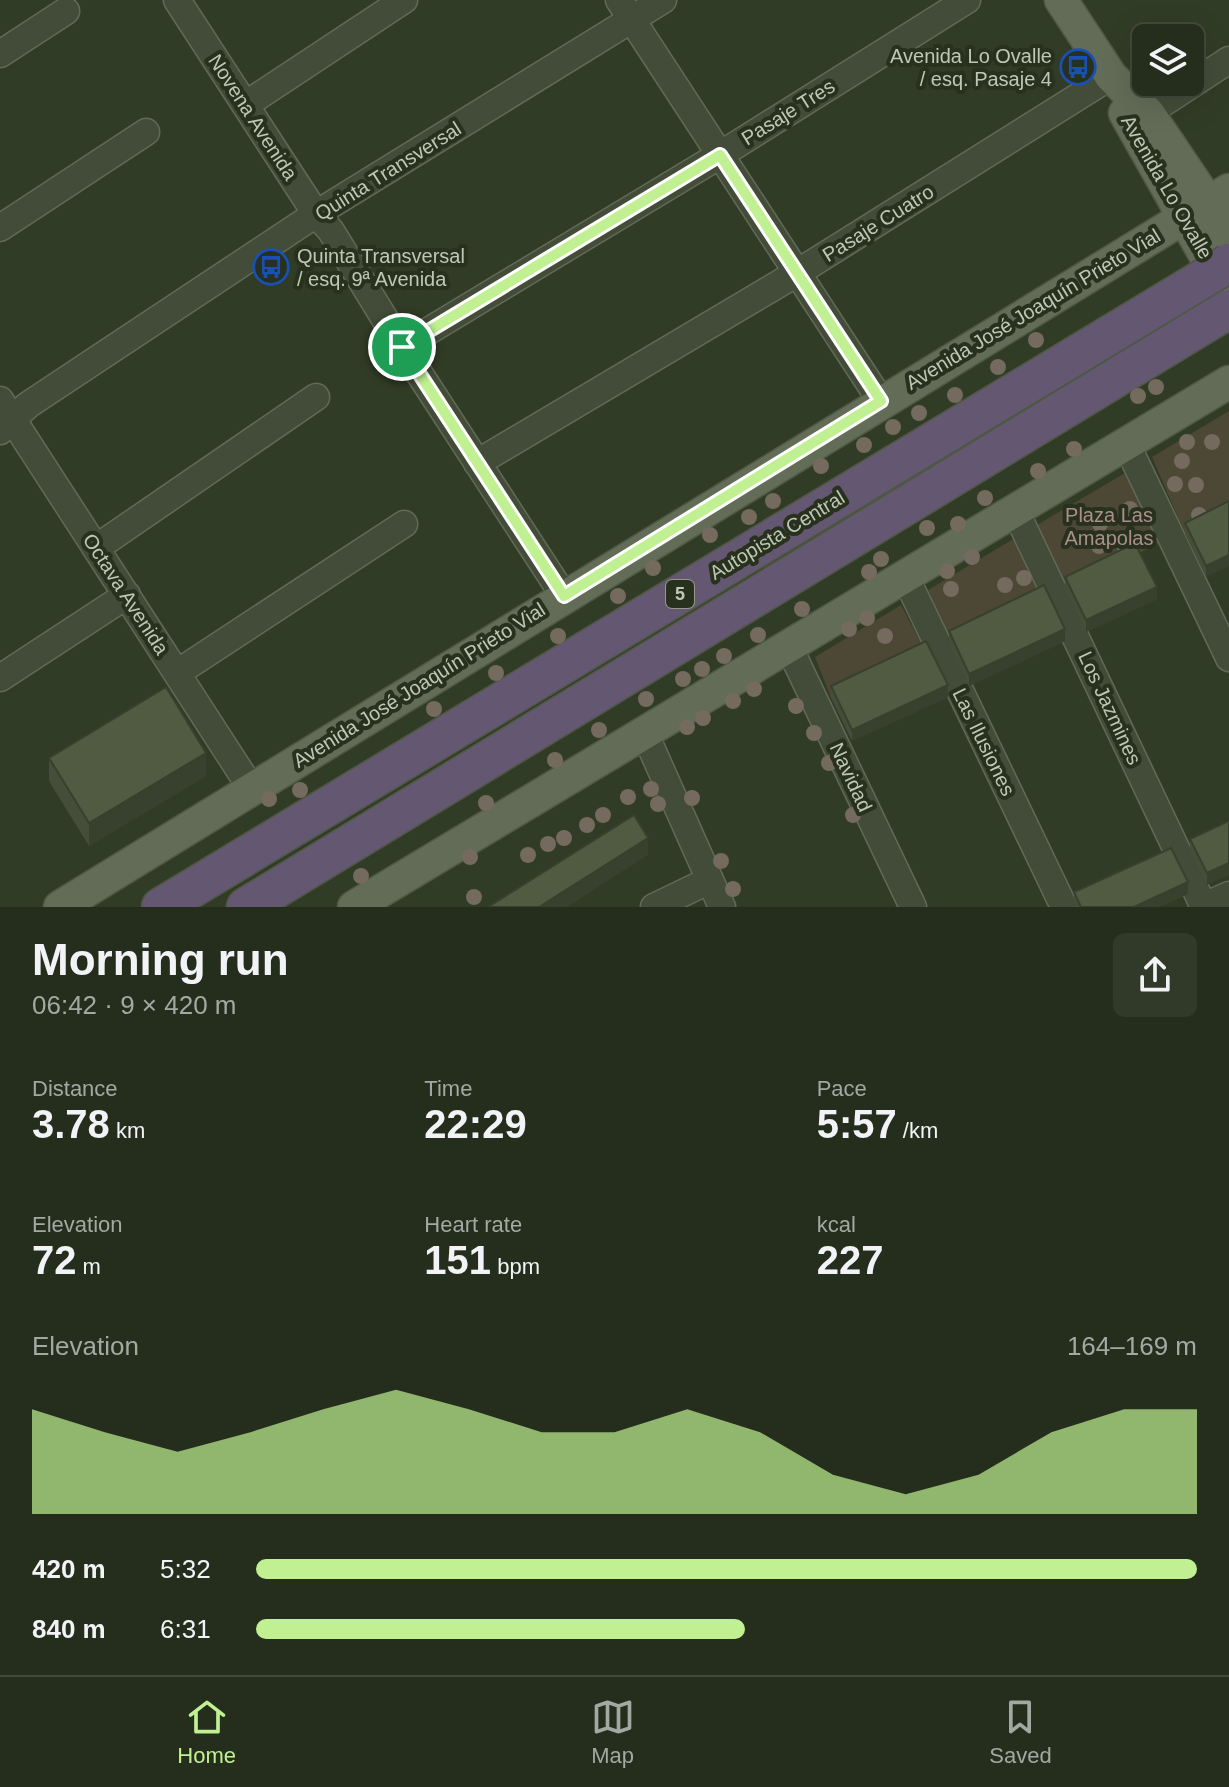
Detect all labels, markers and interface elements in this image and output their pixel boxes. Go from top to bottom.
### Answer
map controls [1132,24,1204,96]
button: layers [1132,24,1204,96]
place label: Avenida Lo Ovalle / esq. Pasaje 4 [890,45,1052,90]
bus stop icon: Avenida Lo Ovalle / esq. Pasaje 4 [1059,48,1097,86]
street label: Novena Avenida [204,50,302,185]
street label: Pasaje Tres [737,75,839,149]
street label: Avenida Lo Ovalle [1117,111,1217,263]
street label: Quinta Transversal [311,117,465,225]
street label: Pasaje Cuatro [818,180,938,266]
street label: Avenida José Joaquín Prieto Vial [902,224,1164,394]
place label: Quinta Transversal / esq. 9ª Avenida [297,245,465,290]
bus stop icon: Quinta Transversal / esq. 9ª Avenida [252,248,290,286]
pin [368,313,436,381]
icon: arrive [380,325,424,369]
street label: Autopista Central [706,486,848,584]
park label: Plaza Las Amapolas [1065,504,1153,549]
street label: Octava Avenida [79,529,174,659]
road number: 5 [666,580,694,608]
street label: Avenida José Joaquín Prieto Vial [289,598,549,772]
street label: Los Jazmines [1074,648,1146,768]
street label: Las Ilusiones [949,685,1019,799]
street label: Navidad [826,739,876,815]
button: share [1113,933,1197,1017]
text: Morning run [32,935,289,984]
text: 06:42 · 9 × 420 m [32,990,237,1020]
text: Distance [32,1076,118,1101]
text: Time [424,1076,472,1101]
text: Pace [817,1076,867,1101]
text: 3.78 [32,1102,110,1146]
text: 22:29 [424,1102,527,1146]
text: 5:57 [817,1102,897,1146]
text: km [110,1118,145,1143]
text: /km [897,1118,938,1143]
text: Elevation [32,1212,123,1237]
text: Heart rate [424,1212,522,1237]
text: kcal [817,1212,856,1237]
text: 72 [32,1238,77,1282]
text: 151 [424,1238,491,1282]
text: 227 [817,1238,883,1282]
text: m [77,1254,101,1279]
text: bpm [491,1254,540,1279]
text: Elevation [32,1331,139,1361]
text: 164–169 m [1067,1331,1197,1361]
text: 420 m [32,1554,106,1584]
text: 5:32 [160,1554,211,1584]
text: 840 m [32,1614,106,1644]
text: 6:31 [160,1614,211,1644]
tab: Home [177,1695,236,1769]
tab: Map [591,1695,635,1769]
tab: Saved [989,1695,1052,1769]

